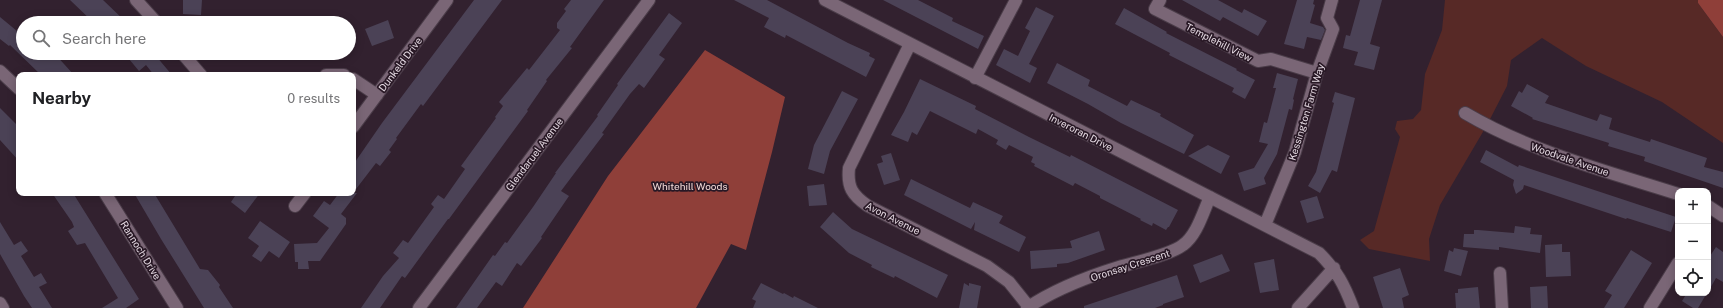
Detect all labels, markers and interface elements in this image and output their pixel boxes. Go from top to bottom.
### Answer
search box [16,16,356,60]
street label: Templehill View [1184,20,1254,64]
icon: search [30,27,52,49]
text: Search here [62,30,146,47]
street label: Dunkeld Drive [376,34,424,93]
street label: Kessington Farm Way [1286,62,1327,162]
text: Nearby [32,88,91,108]
text: 0 results [287,91,340,106]
street label: Inveroran Drive [1047,111,1115,153]
street label: Glendaruel Avenue [503,115,566,193]
street label: Woodvale Avenue [1529,140,1611,178]
park label: Whitehill Woods [652,180,728,192]
map controls [1675,188,1711,296]
button: + [1675,188,1711,224]
street label: Avon Avenue [864,199,923,237]
street label: Rannoch Drive [118,218,164,282]
button: − [1675,224,1711,260]
street label: Oronsay Crescent [1089,247,1171,283]
button: locate [1675,260,1711,296]

